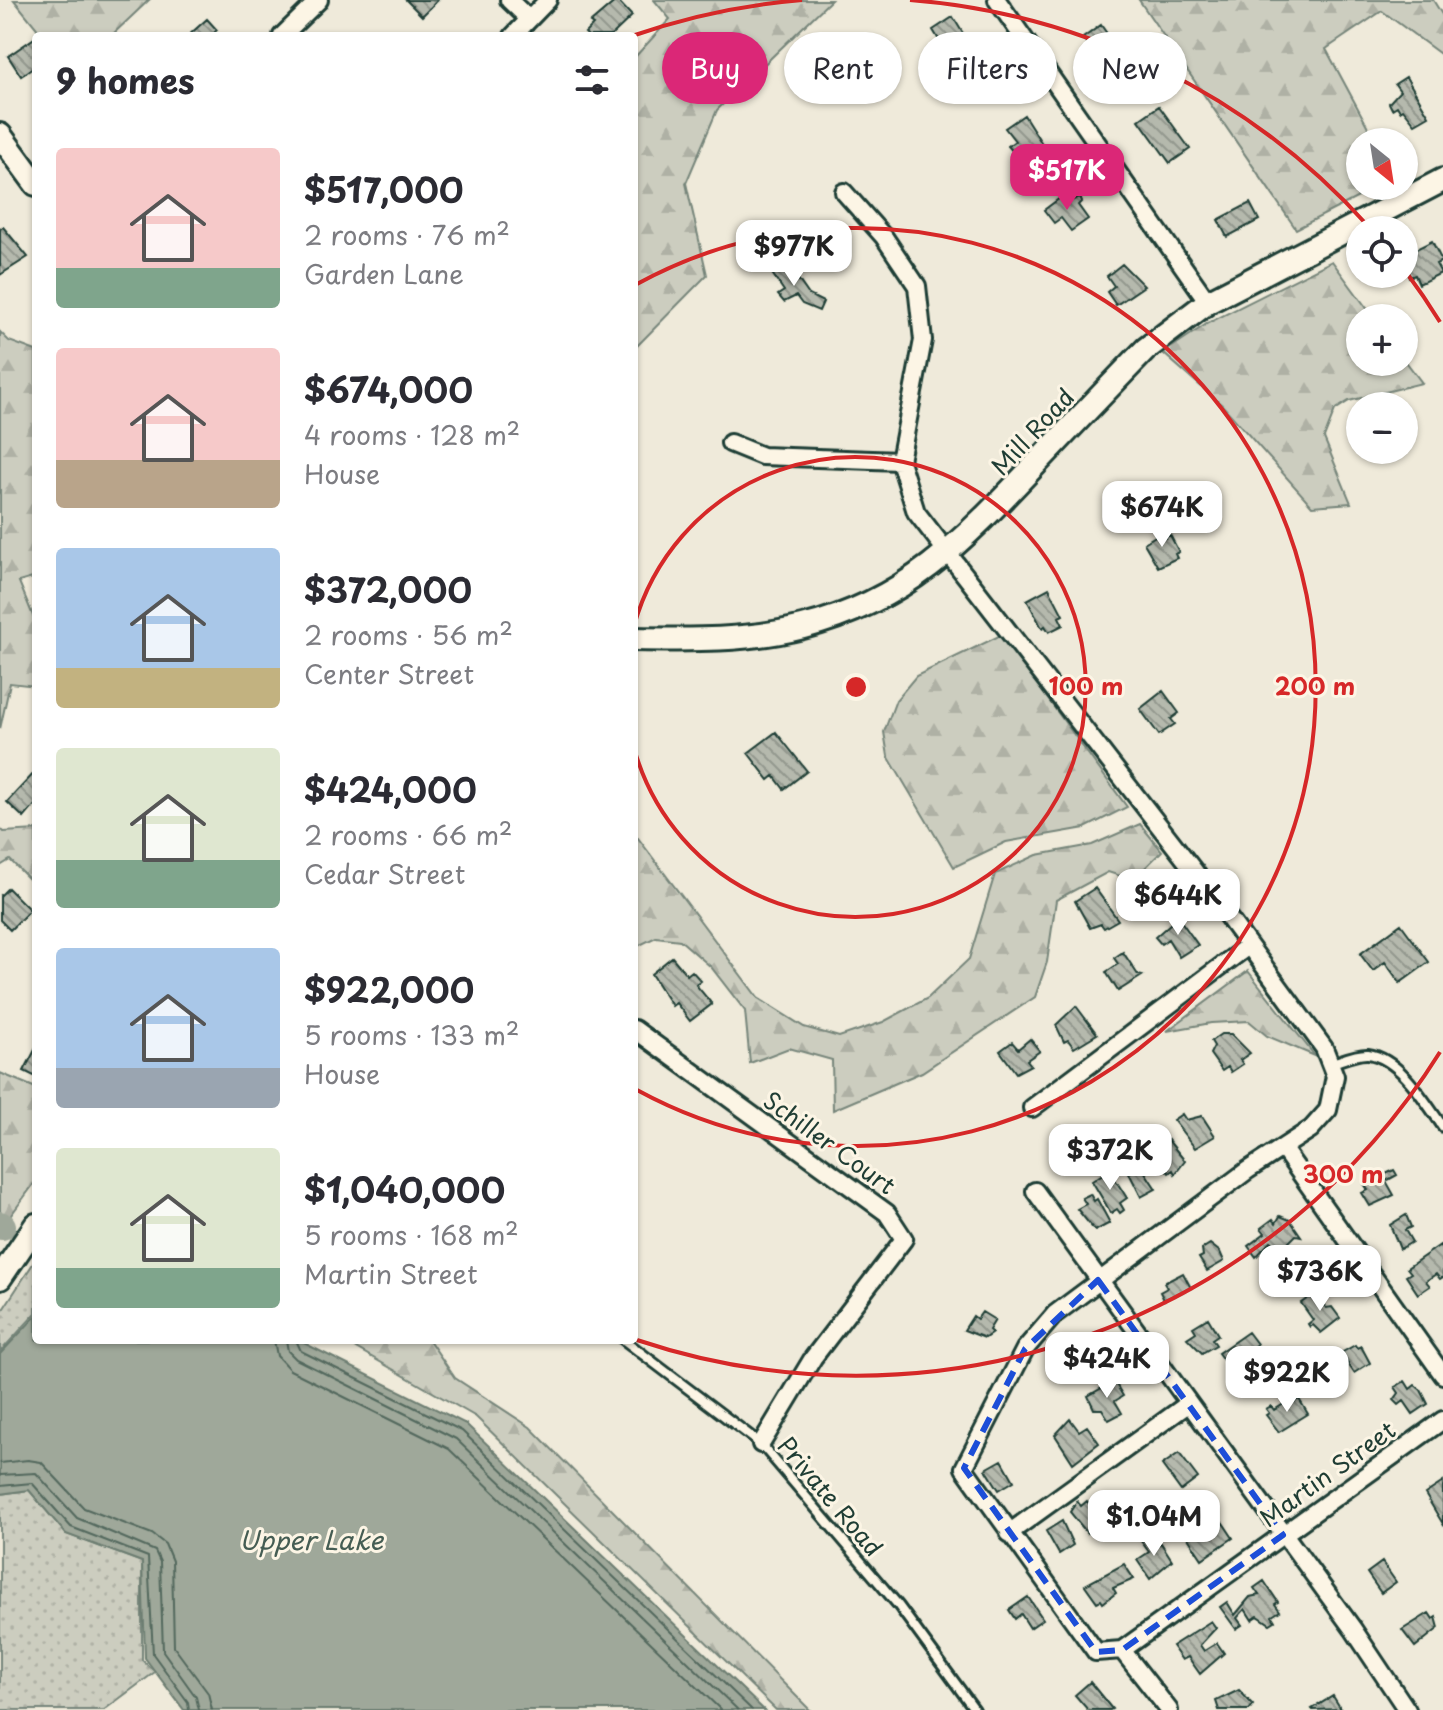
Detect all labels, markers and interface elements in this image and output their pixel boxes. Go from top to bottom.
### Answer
chip: Buy [662,32,768,104]
chip: Rent [784,32,902,104]
chip: Filters [918,32,1057,104]
chip: New [1073,32,1187,104]
text: 9 homes [56,54,195,106]
icon: filters [570,58,614,102]
north arrow [1346,128,1418,200]
map controls [1346,128,1418,464]
pin: $517K [1011,144,1123,212]
text: $517K [1028,150,1106,189]
text: $517,000 [304,163,464,215]
icon: home [120,180,216,276]
text: 2 rooms · 76 m² [304,215,510,254]
button: locate [1346,216,1418,288]
pin: $977K [738,220,850,288]
text: $977K [754,226,834,265]
text: Garden Lane [304,254,464,293]
button: + [1346,304,1418,376]
text: $674,000 [304,363,473,415]
street label: Mill Road [982,379,1082,483]
icon: home [120,380,216,476]
button: − [1346,392,1418,464]
text: 4 rooms · 128 m² [304,415,520,454]
text: House [304,454,380,493]
pin: $674K [1106,481,1218,549]
text: $674K [1120,487,1204,526]
text: $372,000 [304,563,472,615]
icon: home [120,580,216,676]
text: 2 rooms · 56 m² [304,615,513,654]
text: Center Street [304,654,474,693]
text: 100 m [1049,667,1123,703]
text: 200 m [1275,667,1355,703]
centre of rings [842,673,870,701]
text: $424,000 [304,763,477,815]
icon: home [120,780,216,876]
text: 2 rooms · 66 m² [304,815,513,854]
text: Cedar Street [304,854,465,893]
pin: $644K [1122,869,1234,937]
text: $644K [1134,875,1222,914]
text: $922,000 [304,963,474,1015]
icon: home [120,980,216,1076]
text: 5 rooms · 133 m² [304,1015,519,1054]
text: House [304,1054,380,1093]
street label: Schiller Court [756,1082,904,1202]
pin: $372K [1054,1124,1166,1192]
text: $372K [1067,1130,1153,1169]
text: 300 m [1302,1155,1384,1191]
text: $1,040,000 [304,1163,505,1215]
icon: home [120,1180,216,1276]
text: 5 rooms · 168 m² [304,1215,519,1254]
pin: $736K [1264,1245,1376,1313]
text: $736K [1277,1251,1363,1290]
text: Martin Street [304,1254,478,1293]
pin: $424K [1051,1332,1163,1400]
text: $424K [1063,1338,1151,1377]
pin: $922K [1231,1346,1343,1414]
text: $922K [1244,1352,1330,1391]
street label: Martin Street [1252,1411,1403,1535]
street label: Private Road [770,1428,892,1564]
pin: $1.04M [1089,1490,1219,1558]
text: $1.04M [1106,1496,1202,1535]
water label: Upper Lake [239,1520,384,1559]

